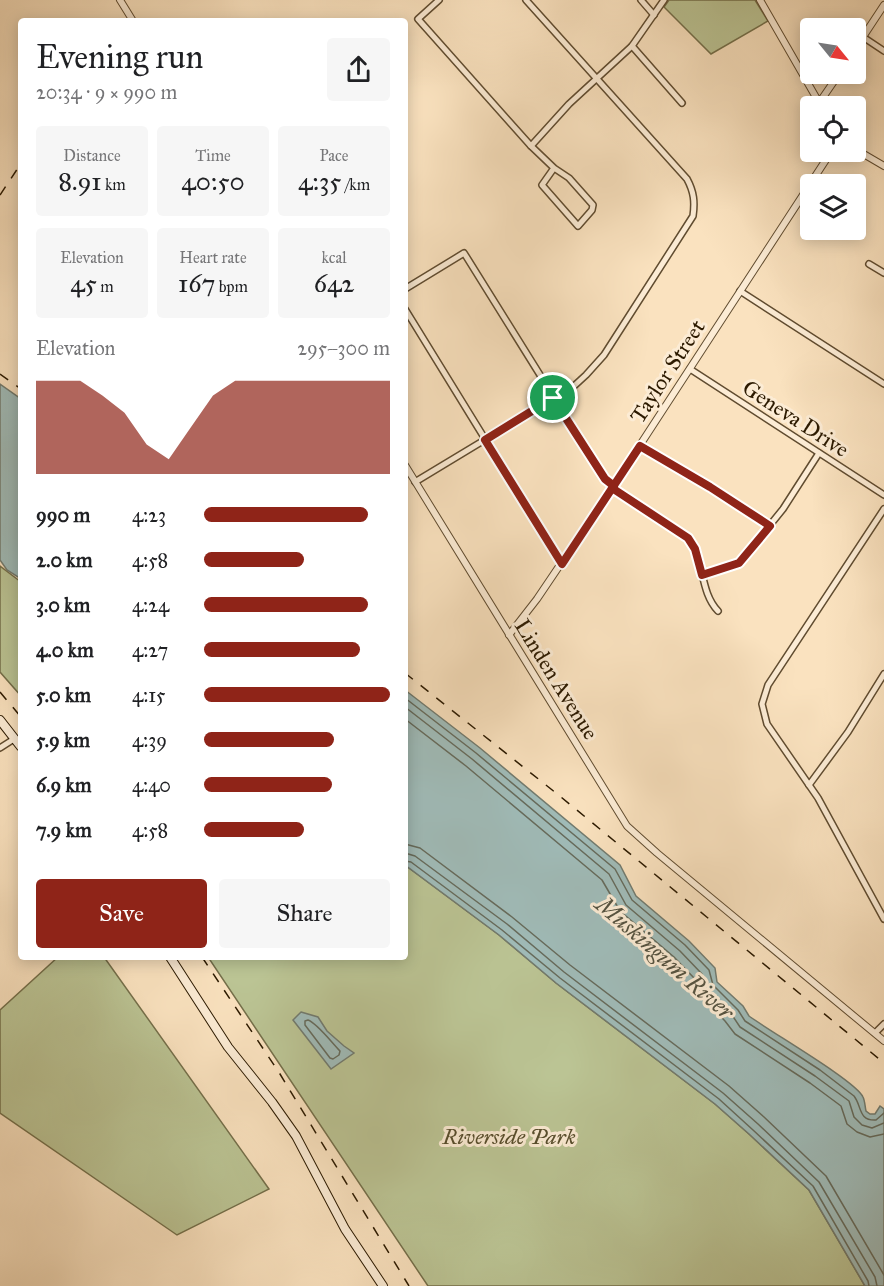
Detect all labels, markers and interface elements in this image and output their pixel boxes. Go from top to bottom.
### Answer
north arrow [800,18,866,84]
map controls [800,18,866,240]
text: Evening run [36,37,203,77]
button: share [327,38,390,101]
text: 20:34 · 9 × 990 m [36,80,177,104]
button: locate [800,96,866,162]
text: Distance [63,146,121,165]
text: Time [195,146,231,165]
text: Pace [319,146,349,165]
text: 8.91 [58,165,101,197]
text: 40:50 [181,165,245,197]
text: 4:35 [298,165,341,197]
button: layers [800,174,866,240]
text: km [101,175,126,194]
text: /km [341,175,370,194]
text: Elevation [60,248,124,267]
text: Heart rate [179,248,247,267]
text: kcal [321,248,347,267]
text: 45 [70,267,97,299]
text: 167 [178,267,215,299]
text: 642 [314,267,354,299]
text: m [97,277,114,296]
text: bpm [215,277,248,296]
street label: Taylor Street [624,314,711,428]
text: Elevation [36,336,115,360]
text: 295–300 m [297,336,390,360]
pin [527,372,578,423]
street label: Geneva Drive [737,374,854,463]
icon: arrive [536,381,569,414]
text: 990 m [36,503,90,527]
text: 4:23 [132,503,166,527]
text: 2.0 km [36,548,92,572]
text: 4:58 [132,548,168,572]
text: 3.0 km [36,593,90,617]
text: 4:24 [132,593,169,617]
street label: Linden Avenue [509,614,604,745]
text: 4.0 km [36,638,94,662]
text: 4:27 [132,638,168,662]
text: 5.0 km [36,683,91,707]
text: 4:15 [132,683,165,707]
text: 5.9 km [36,728,90,752]
text: 4:39 [132,728,167,752]
text: 6.9 km [36,773,92,797]
text: 4:40 [132,773,171,797]
text: 7.9 km [36,818,92,842]
text: 4:58 [132,818,168,842]
button: Save [36,879,207,948]
button: Share [219,879,390,948]
water label: Muskingum River [588,888,742,1028]
park label: Riverside Park [442,1123,576,1150]

